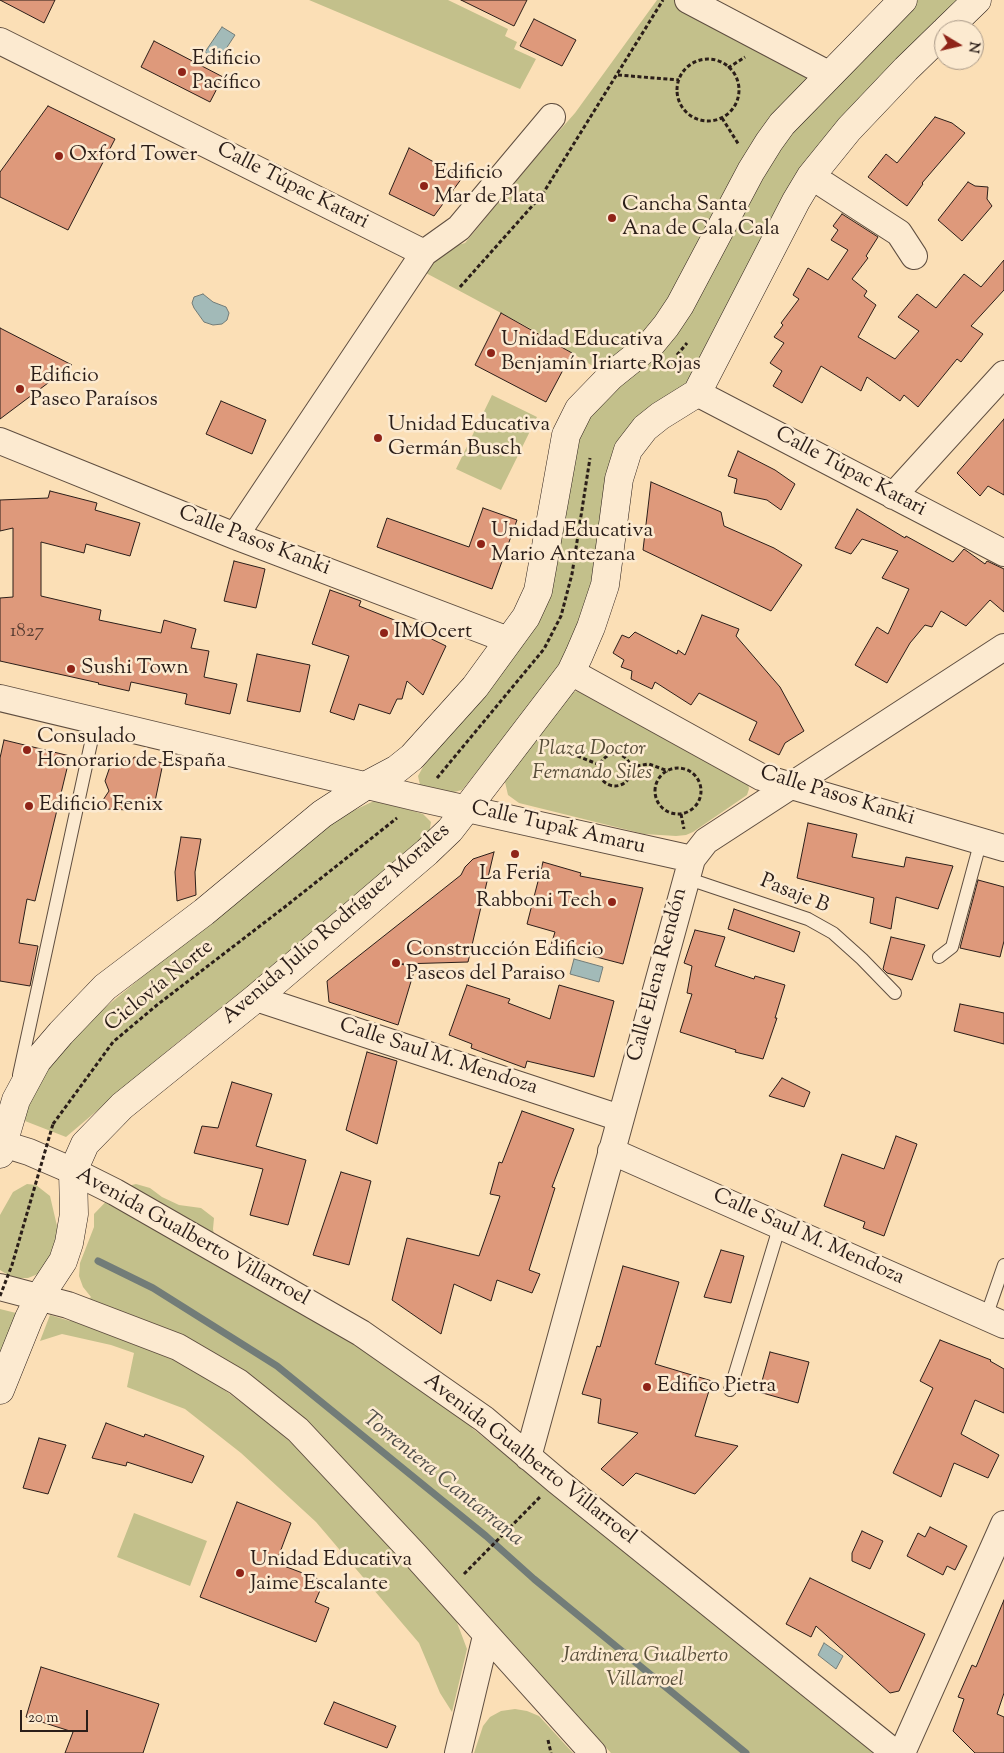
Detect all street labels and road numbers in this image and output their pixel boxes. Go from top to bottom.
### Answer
street label: Calle Túpac Katari [212,138,372,236]
street label: Calle Túpac Katari [770,423,930,523]
street label: Calle Pasos Kanki [175,501,333,583]
street label: Calle Pasos Kanki [757,761,917,833]
street label: Calle Tupak Amaru [468,797,648,861]
street label: Avenida Julio Rodríguez Morales [218,819,456,1031]
street label: Pasaje B [756,870,832,920]
street label: Calle Elena Rendón [624,885,694,1065]
street label: Ciclovía Norte [101,936,219,1038]
street label: Calle Saul M. Mendoza [336,1014,540,1102]
street label: Avenida Gualberto Villarroel [71,1163,313,1313]
street label: Calle Saul M. Mendoza [708,1184,908,1292]
street label: Avenida Gualberto Villarroel [418,1369,640,1551]

